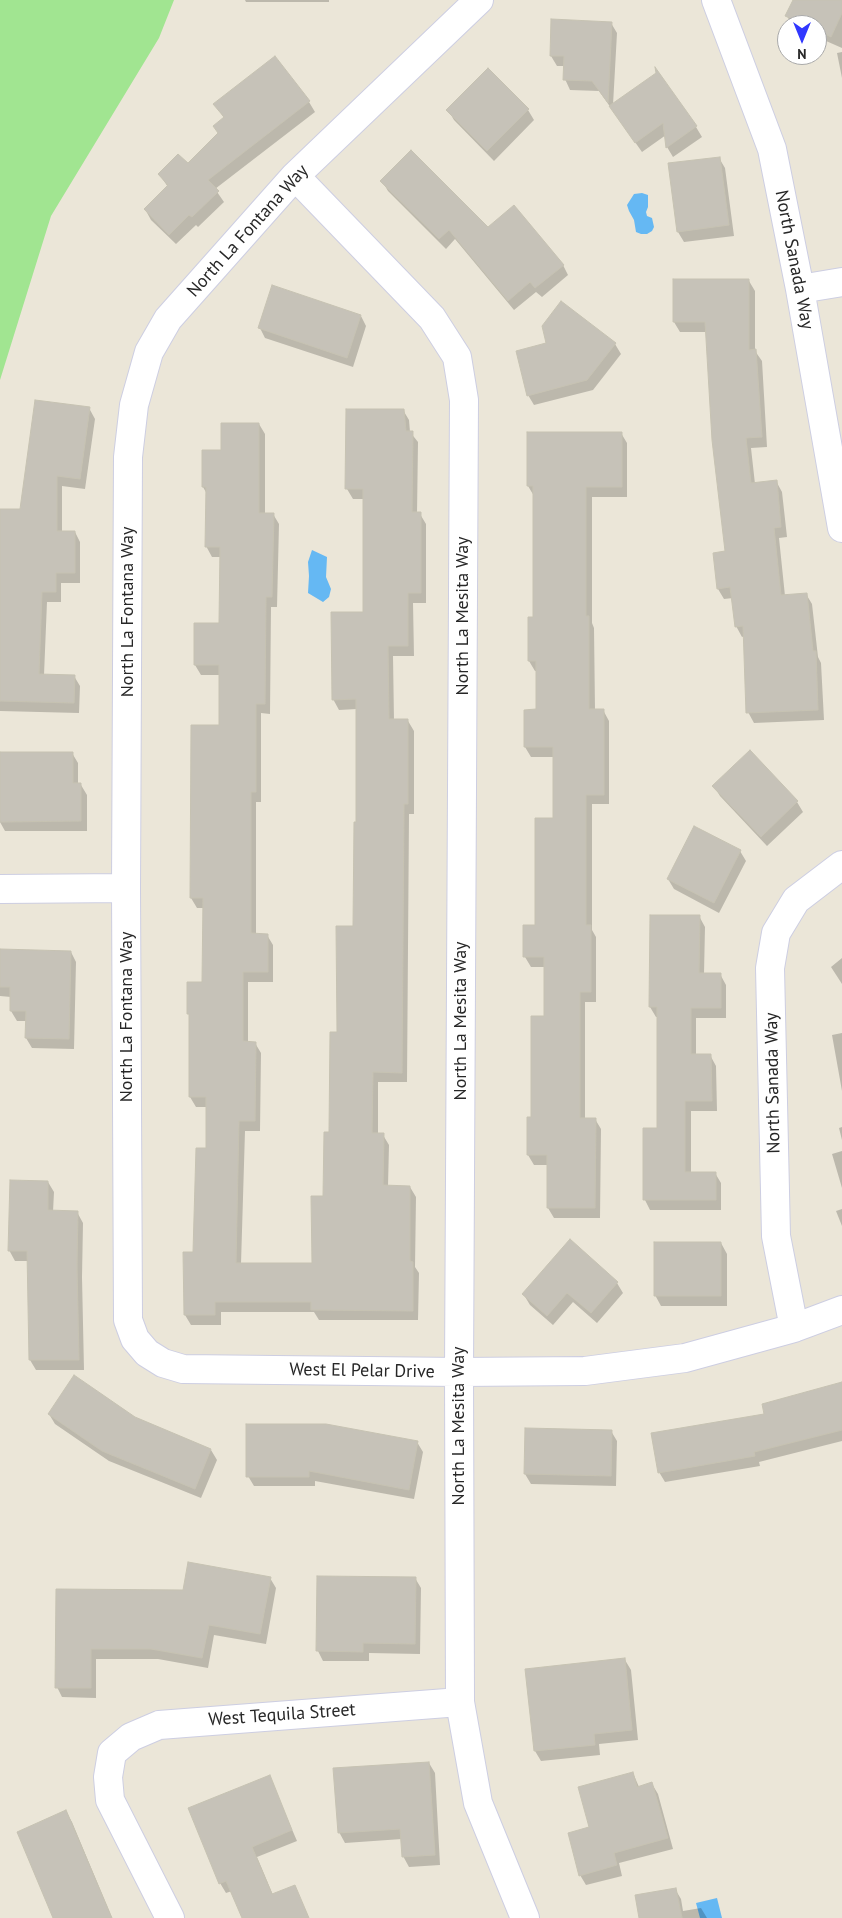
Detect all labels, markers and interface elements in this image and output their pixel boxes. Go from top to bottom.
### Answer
north arrow [777,15,827,65]
text: N [797,45,807,63]
street label: North La Fontana Way [183,160,313,302]
street label: North Sanada Way [770,189,818,331]
street label: North La Fontana Way [117,527,139,697]
street label: North La Mesita Way [452,537,474,695]
street label: North La Fontana Way [116,932,138,1102]
street label: North La Mesita Way [450,942,472,1100]
street label: North Sanada Way [761,1012,785,1154]
street label: North La Mesita Way [448,1347,470,1505]
street label: West El Pelar Drive [289,1359,435,1383]
street label: West Tequila Street [208,1699,356,1731]

